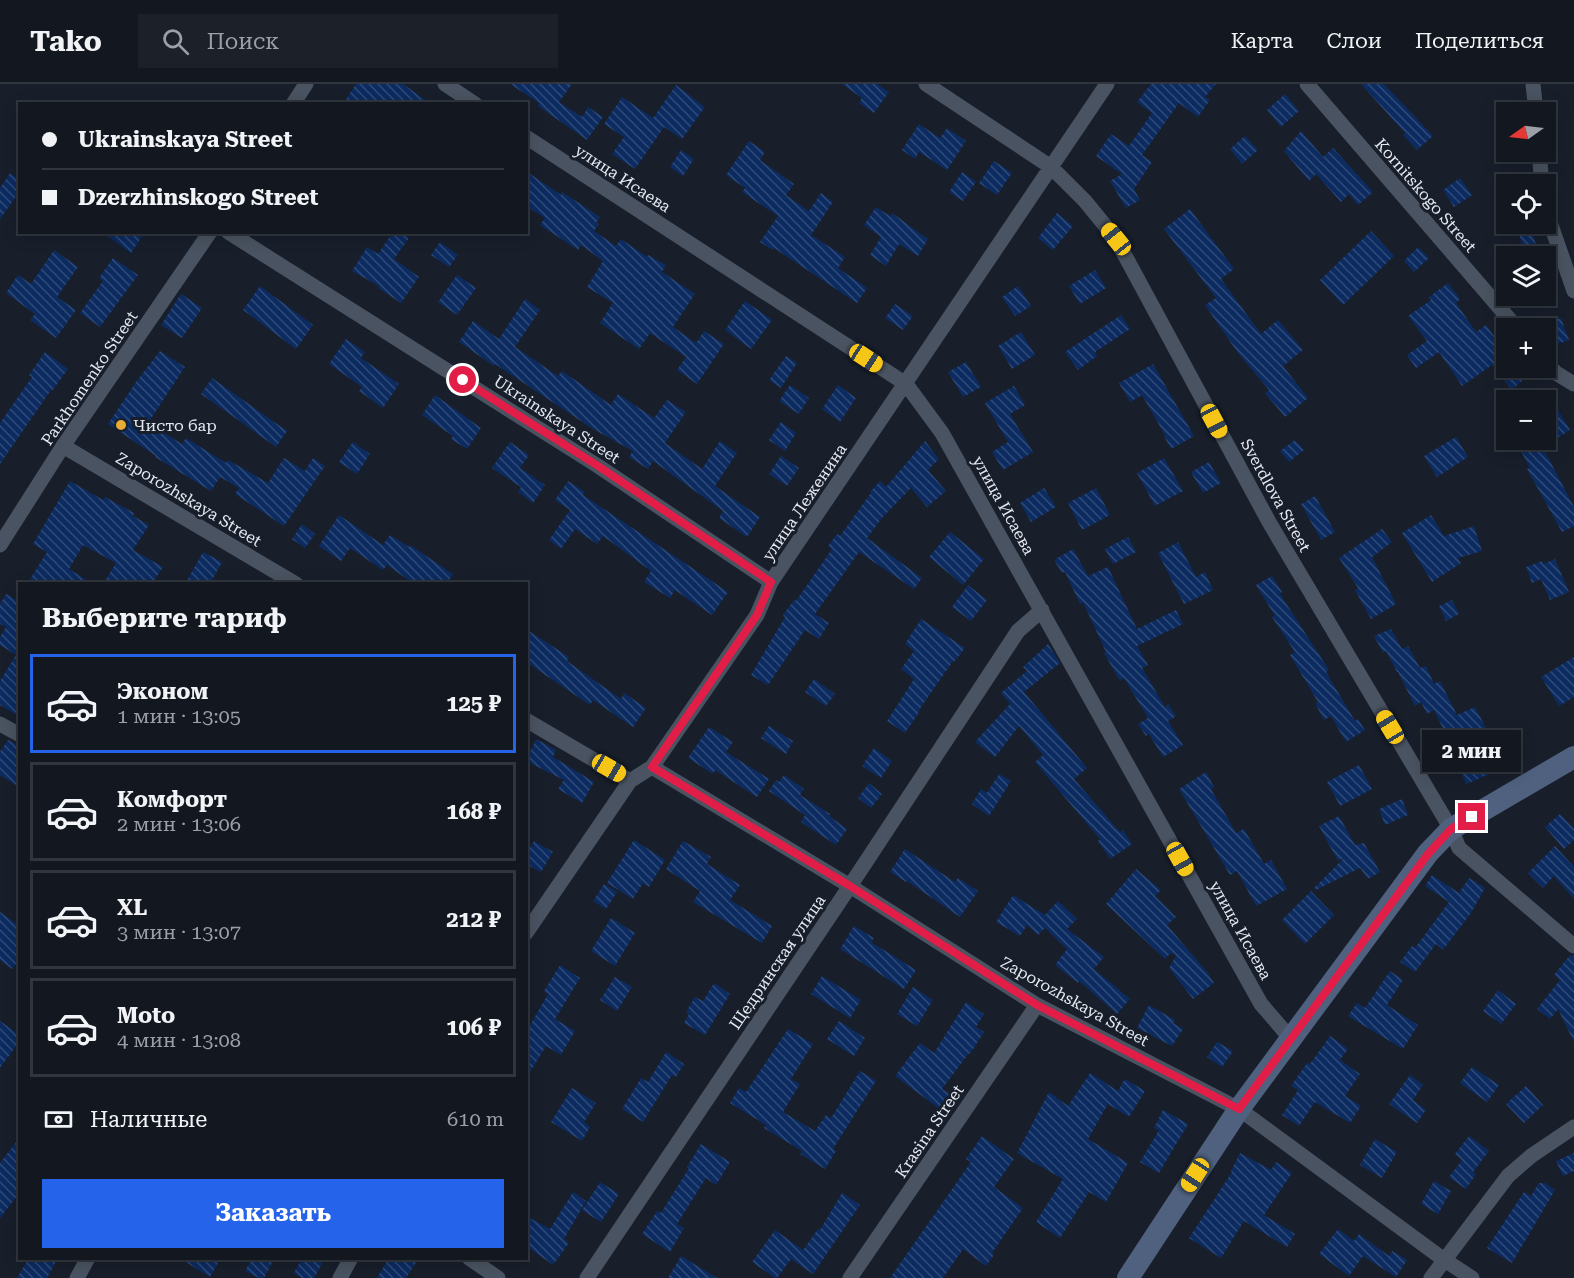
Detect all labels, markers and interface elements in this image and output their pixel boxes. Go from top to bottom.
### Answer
search box [138,14,558,68]
text: Tako [30,25,102,58]
icon: search [159,25,192,58]
text: Поиск [207,29,279,54]
text: Карта [1231,29,1294,53]
text: Слои [1327,29,1382,53]
text: Поделиться [1415,29,1544,53]
north arrow [1496,102,1556,162]
map controls [1496,102,1556,450]
text: Ukrainskaya Street [78,127,292,152]
street label: Kornitskogo Street [1371,135,1480,256]
street label: улица Исаева [571,140,674,217]
button: locate [1496,174,1556,234]
text: Dzerzhinskogo Street [78,185,318,210]
car [1098,219,1134,259]
button: layers [1496,246,1556,306]
street label: Parkhomenko Street [37,307,141,449]
button: + [1496,318,1556,378]
car [846,341,886,375]
route start [449,366,476,393]
street label: Ukrainskaya Street [490,371,623,467]
button: − [1496,390,1556,450]
car [1198,401,1230,441]
place label: Чисто бар [133,416,217,435]
marker: Чисто бар [114,418,128,432]
street label: Sverdlova Street [1237,435,1314,555]
street label: улица Леженина [758,440,851,564]
street label: Zaporozhskaya Street [113,448,265,550]
street label: улица Исаева [969,452,1039,558]
text: Выберите тариф [42,602,287,634]
icon: car [45,677,99,731]
text: Эконом [117,679,208,704]
text: 125 ₽ [446,691,501,716]
text: 1 мин · 13:05 [117,704,241,728]
car [1373,707,1407,747]
callout: 2 мин [1422,730,1522,772]
text: 2 мин [1442,739,1501,763]
car [589,751,629,785]
icon: car [45,785,99,839]
text: Комфорт [117,787,227,812]
text: 168 ₽ [446,799,501,824]
route end [1458,803,1485,830]
text: 2 мин · 13:06 [117,812,241,836]
car [1163,839,1197,879]
street label: улица Исаева [1206,877,1276,983]
street label: Щедринская улица [725,891,830,1033]
icon: car [45,893,99,947]
text: XL [117,895,147,920]
text: 212 ₽ [446,907,501,932]
text: 3 мин · 13:07 [117,920,241,944]
street label: Zaporozhskaya Street [997,953,1152,1050]
icon: car [45,1001,99,1055]
text: Moto [117,1003,175,1028]
text: 106 ₽ [446,1015,501,1040]
text: 4 мин · 13:08 [117,1028,241,1052]
street label: Krasina Street [891,1081,968,1182]
icon: cash [42,1103,75,1136]
text: Наличные [90,1107,207,1132]
text: 610 m [447,1107,504,1131]
car [1178,1155,1212,1195]
button: Заказать [42,1179,504,1248]

